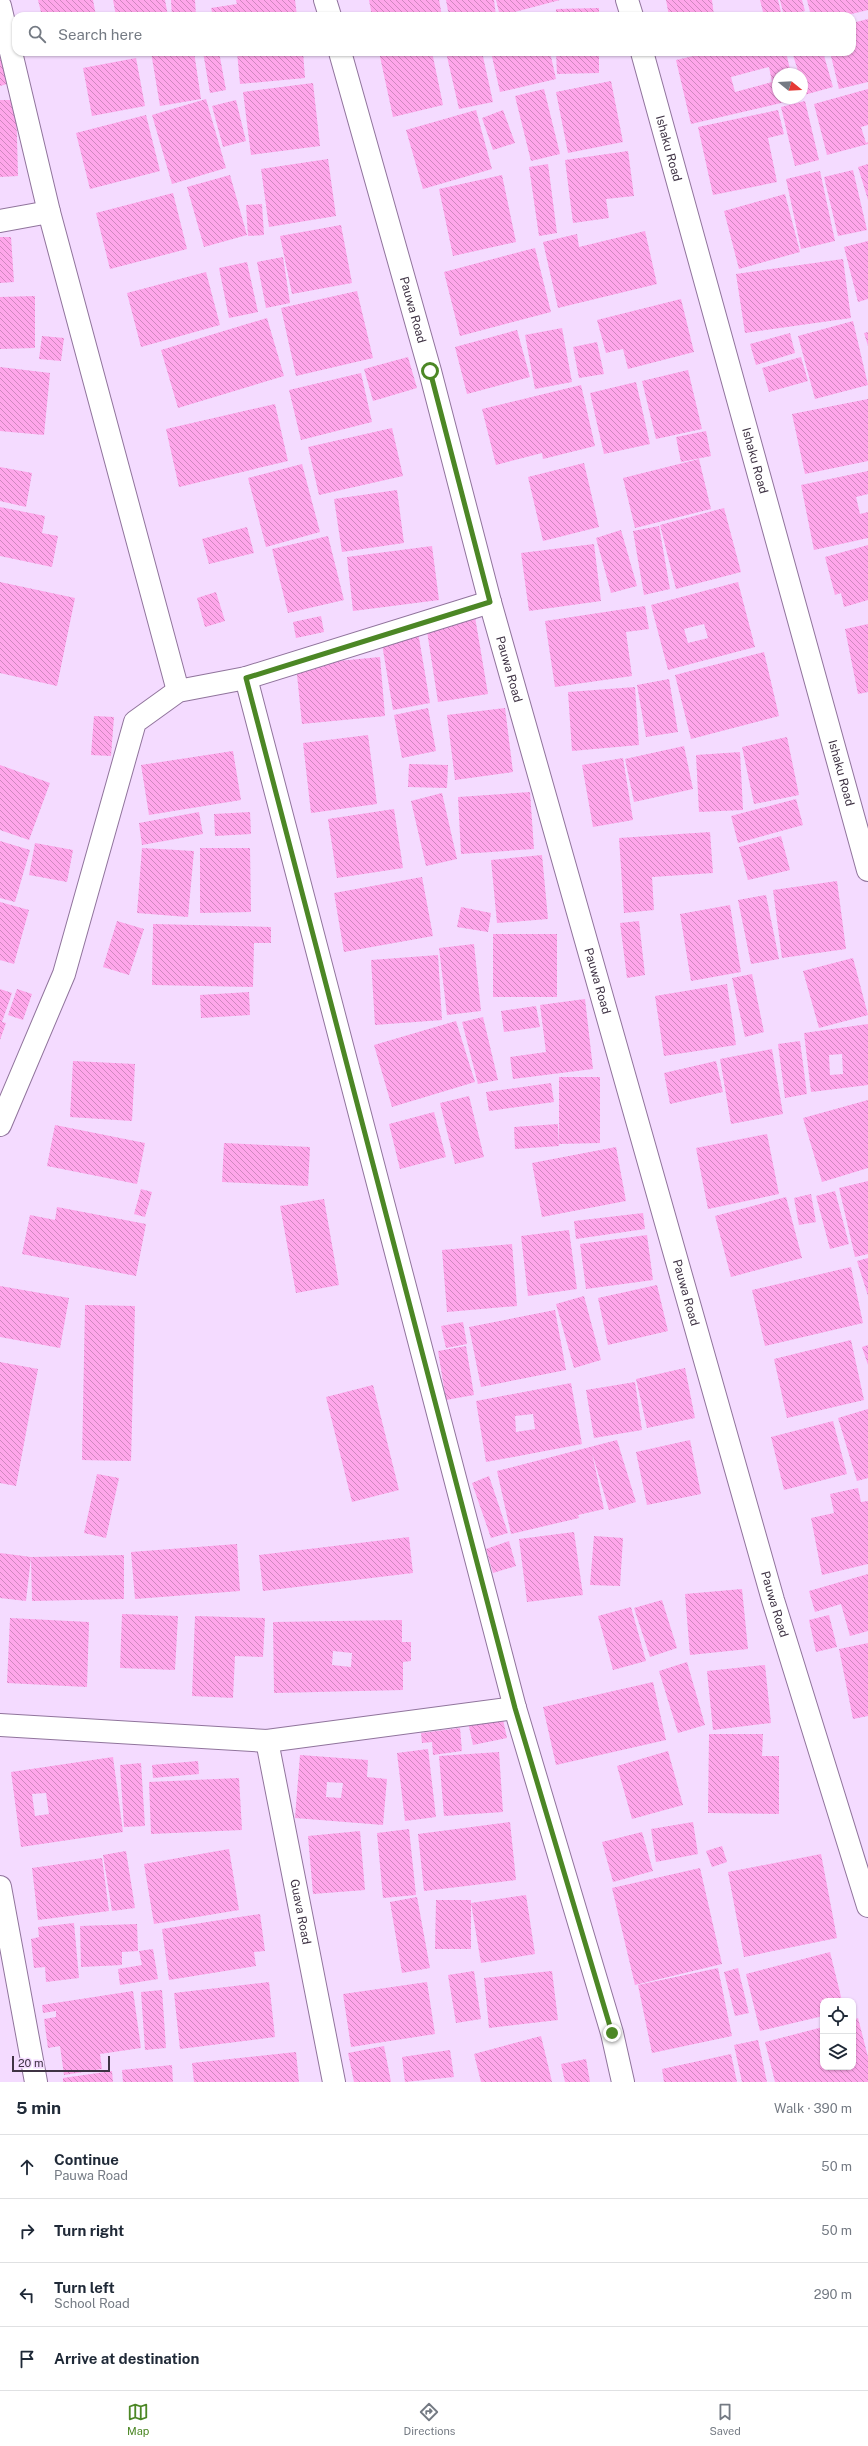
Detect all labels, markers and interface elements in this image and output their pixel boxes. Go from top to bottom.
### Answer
search box [12,12,856,56]
icon: search [26,23,48,45]
text: Search here [58,26,142,43]
north arrow [772,68,808,104]
street label: Ishaku Road [653,114,684,183]
street label: Pauwa Road [397,275,429,345]
route start [421,362,439,380]
street label: Ishaku Road [739,426,771,495]
street label: Pauwa Road [493,634,525,704]
street label: Ishaku Road [825,738,857,808]
street label: Pauwa Road [581,946,614,1016]
street label: Pauwa Road [670,1258,702,1327]
street label: Pauwa Road [758,1570,791,1639]
street label: Guava Road [287,1878,314,1946]
map controls [820,1998,856,2070]
button: locate [820,1998,856,2034]
route end [603,2024,621,2042]
button: layers [820,2034,856,2070]
scale bar [12,2054,110,2073]
text: 20 m [18,2057,43,2069]
text: 5 min [16,2098,61,2118]
text: Walk · 390 m [774,2101,852,2116]
text: Continue [54,2151,119,2168]
icon: ahead [16,2156,38,2178]
text: 50 m [821,2159,852,2174]
text: Pauwa Road [54,2168,128,2183]
icon: right [16,2220,38,2242]
text: Turn right [54,2222,124,2239]
text: 50 m [821,2223,852,2238]
text: Turn left [54,2279,115,2296]
icon: left [16,2284,38,2306]
text: 290 m [814,2287,852,2302]
text: School Road [54,2296,130,2311]
icon: arrive [16,2348,38,2370]
text: Arrive at destination [54,2350,199,2367]
tab: Map [127,2401,149,2437]
tab: Directions [404,2401,455,2437]
tab: Saved [709,2401,741,2437]

